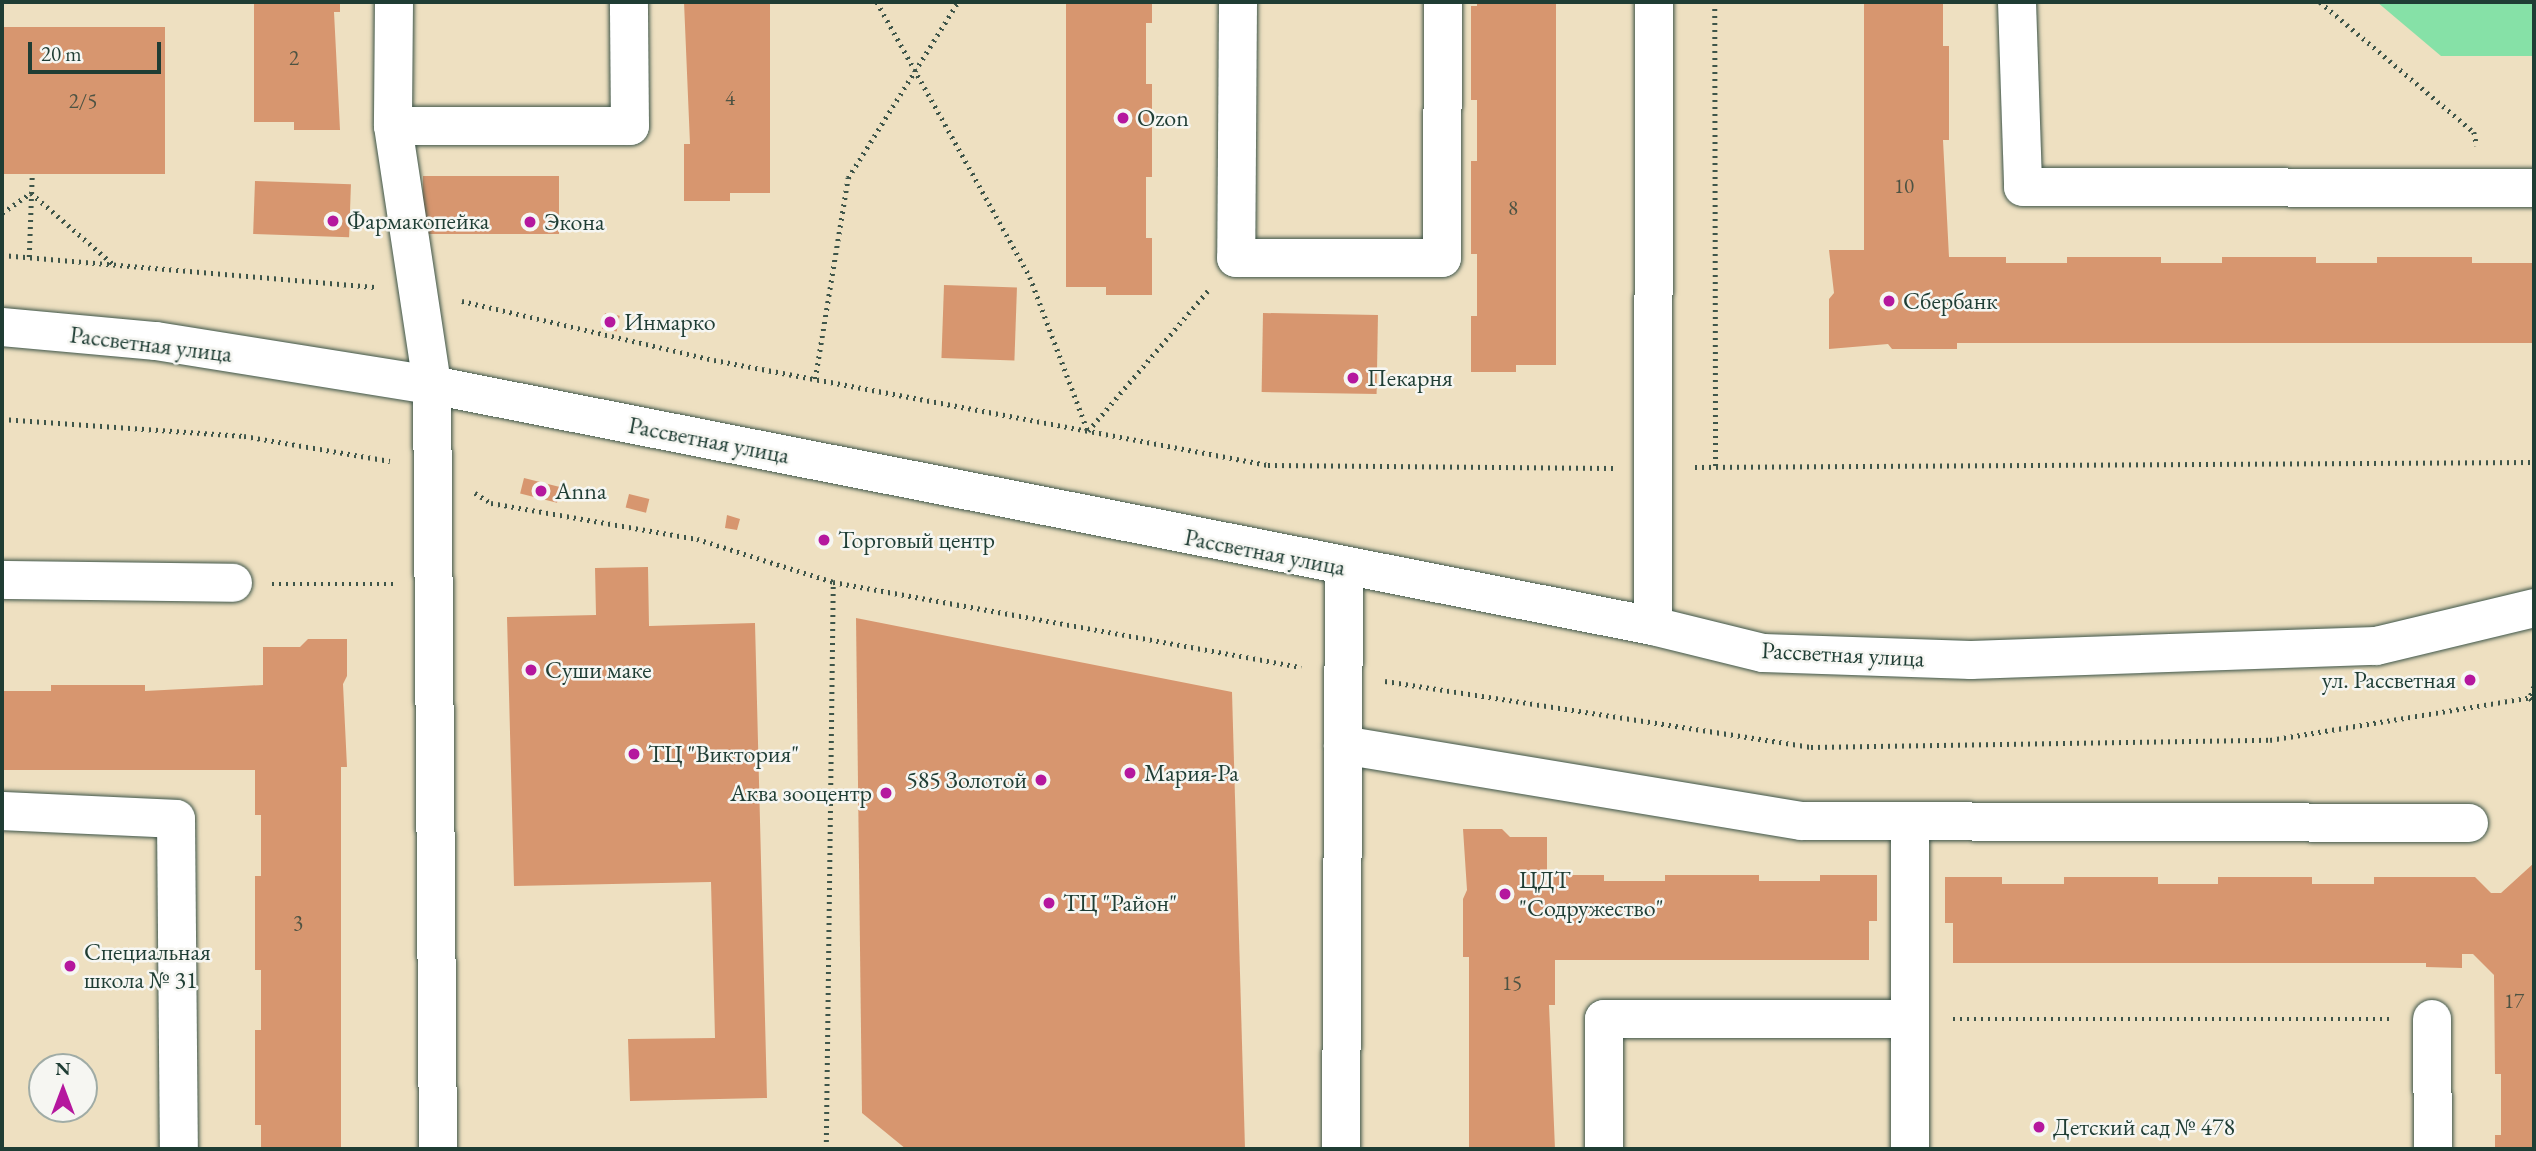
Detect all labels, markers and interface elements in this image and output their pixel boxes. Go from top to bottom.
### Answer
scale bar [32,28,164,72]
text: 20 m [41,40,82,67]
house number: 2 [289,45,299,71]
house number: 4 [725,85,735,111]
house number: 2/5 [69,88,97,114]
place label: Ozon [1137,104,1189,132]
marker: Ozon [1115,110,1131,126]
house number: 10 [1894,173,1914,199]
house number: 8 [1508,195,1518,221]
place label: Фармакопейка [347,207,489,235]
place label: Экона [544,208,605,236]
marker: Фармакопейка [325,213,341,229]
marker: Экона [522,214,538,230]
place label: Сбербанк [1903,287,1998,315]
marker: Сбербанк [1881,293,1897,309]
place label: Инмарко [624,308,716,336]
marker: Инмарко [602,314,618,330]
street label: Рассветная улица [68,320,234,368]
place label: Пекарня [1367,364,1453,392]
marker: Пекарня [1345,370,1361,386]
street label: Рассветная улица [626,410,792,470]
place label: Anna [555,477,607,505]
marker: Anna [533,483,549,499]
street label: Рассветная улица [1182,522,1348,582]
place label: Торговый центр [838,526,995,554]
marker: Торговый центр [816,532,832,548]
street label: Рассветная улица [1761,635,1925,673]
place label: Суши маке [545,656,652,684]
marker: Суши маке [523,662,539,678]
place label: ул. Рассветная [2322,666,2456,694]
marker: ул. Рассветная [2462,672,2478,688]
place label: ТЦ "Виктория" [648,740,799,768]
marker: ТЦ "Виктория" [626,746,642,762]
place label: Мария-Ра [1144,759,1239,787]
marker: Мария-Ра [1122,765,1138,781]
place label: 585 Золотой [906,766,1027,794]
marker: 585 Золотой [1033,772,1049,788]
place label: Аква зооцентр [730,779,872,807]
marker: Аква зооцентр [878,785,894,801]
place label: ЦДТ "Содружество" [1519,866,1664,922]
marker: ЦДТ "Содружество" [1497,886,1513,902]
place label: ТЦ "Район" [1063,889,1177,917]
marker: ТЦ "Район" [1041,895,1057,911]
house number: 3 [293,910,303,936]
place label: Специальная школа № 31 [84,938,211,994]
marker: Специальная школа № 31 [62,958,78,974]
house number: 15 [1502,970,1522,996]
house number: 17 [2504,988,2524,1014]
north arrow [28,1053,98,1123]
text: N [55,1056,71,1081]
place label: Детский сад № 478 [2053,1113,2235,1141]
marker: Детский сад № 478 [2031,1119,2047,1135]

